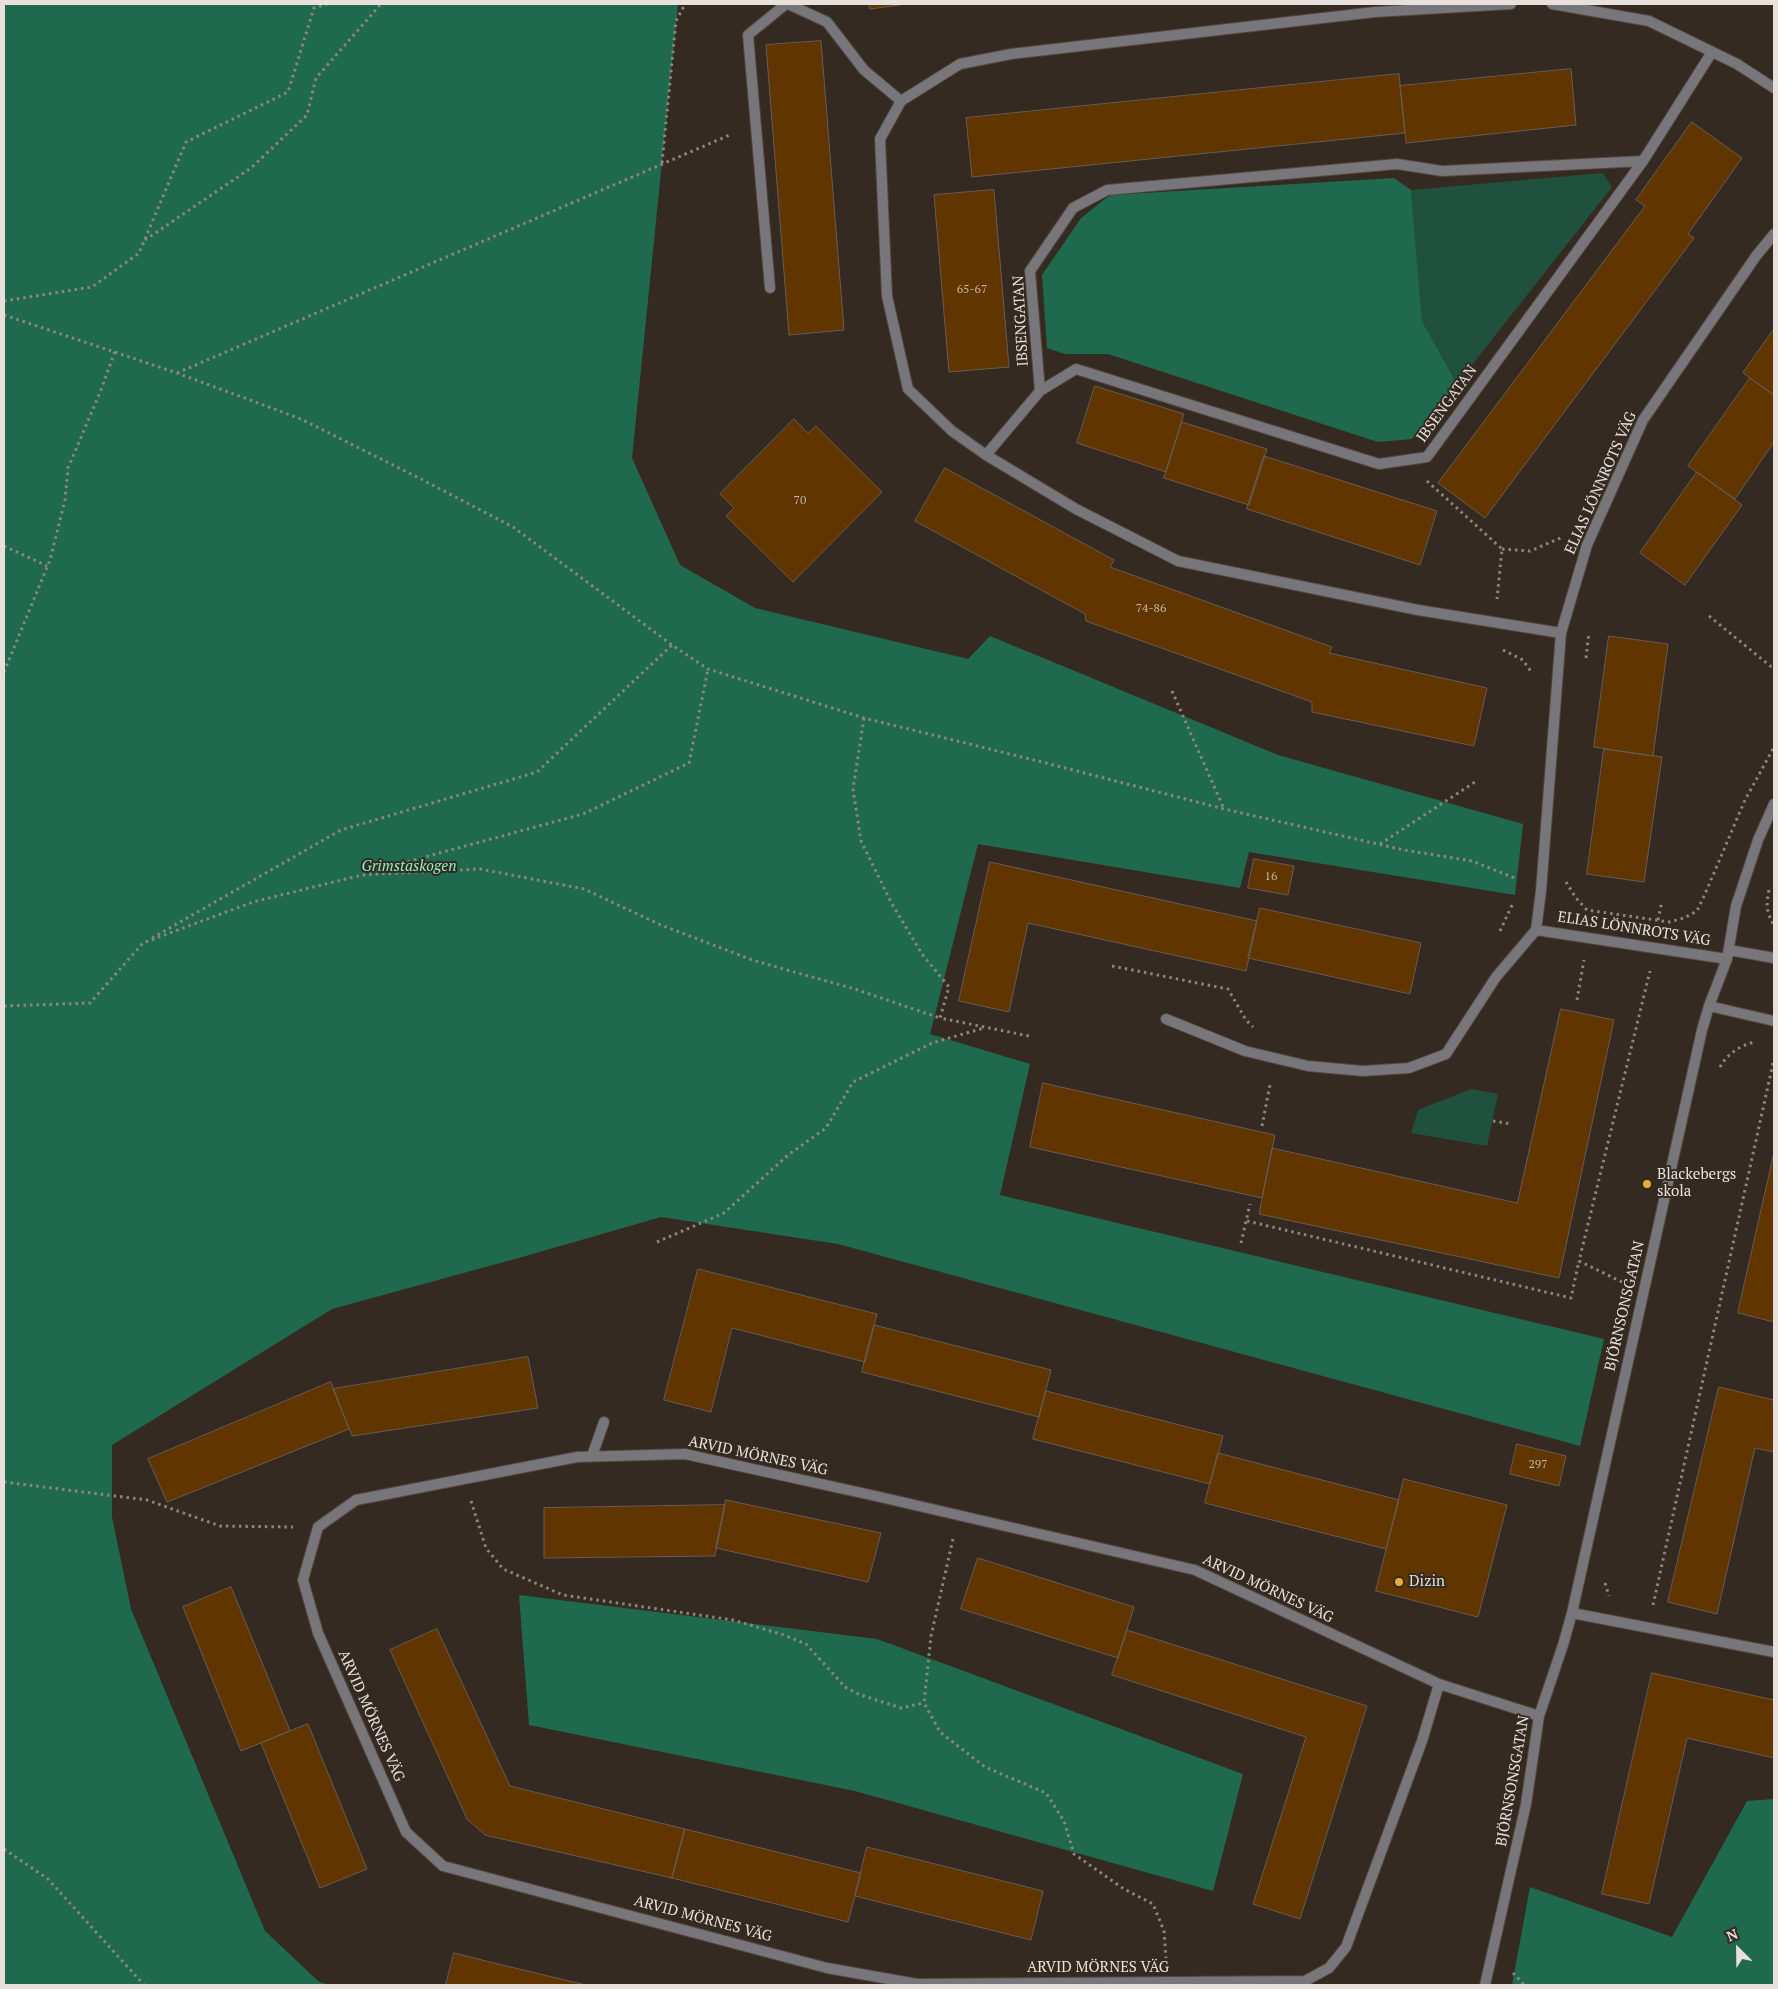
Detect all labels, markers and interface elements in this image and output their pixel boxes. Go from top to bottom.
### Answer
street label: IBSENGATAN [1010,275,1032,367]
house number: 65-67 [957,283,987,297]
street label: IBSENGATAN [1413,362,1481,446]
street label: ELIAS LÖNNROTS VÄG [1561,409,1641,557]
house number: 70 [794,494,806,508]
house number: 74-86 [1136,602,1166,616]
park label: Grimstaskogen [362,858,456,876]
house number: 16 [1265,870,1277,884]
street label: ELIAS LÖNNROTS VÄG [1556,908,1712,950]
place label: Blackebergs skola [1657,1166,1736,1201]
marker: Blackebergs skola [1641,1178,1653,1190]
street label: BJÖRNSONSGATAN [1601,1239,1649,1373]
street label: ARVID MÖRNES VÄG [687,1432,829,1480]
house number: 297 [1528,1458,1548,1472]
street label: ARVID MÖRNES VÄG [1200,1551,1336,1627]
place label: Dizin [1409,1573,1445,1591]
marker: Dizin [1393,1576,1405,1588]
street label: ARVID MÖRNES VÄG [334,1647,408,1785]
street label: BJÖRNSONSGATAN [1493,1714,1533,1848]
street label: ARVID MÖRNES VÄG [632,1892,774,1946]
north arrow [1713,1924,1763,1974]
text: N [1723,1924,1741,1946]
street label: ARVID MÖRNES VÄG [1027,1959,1169,1977]

